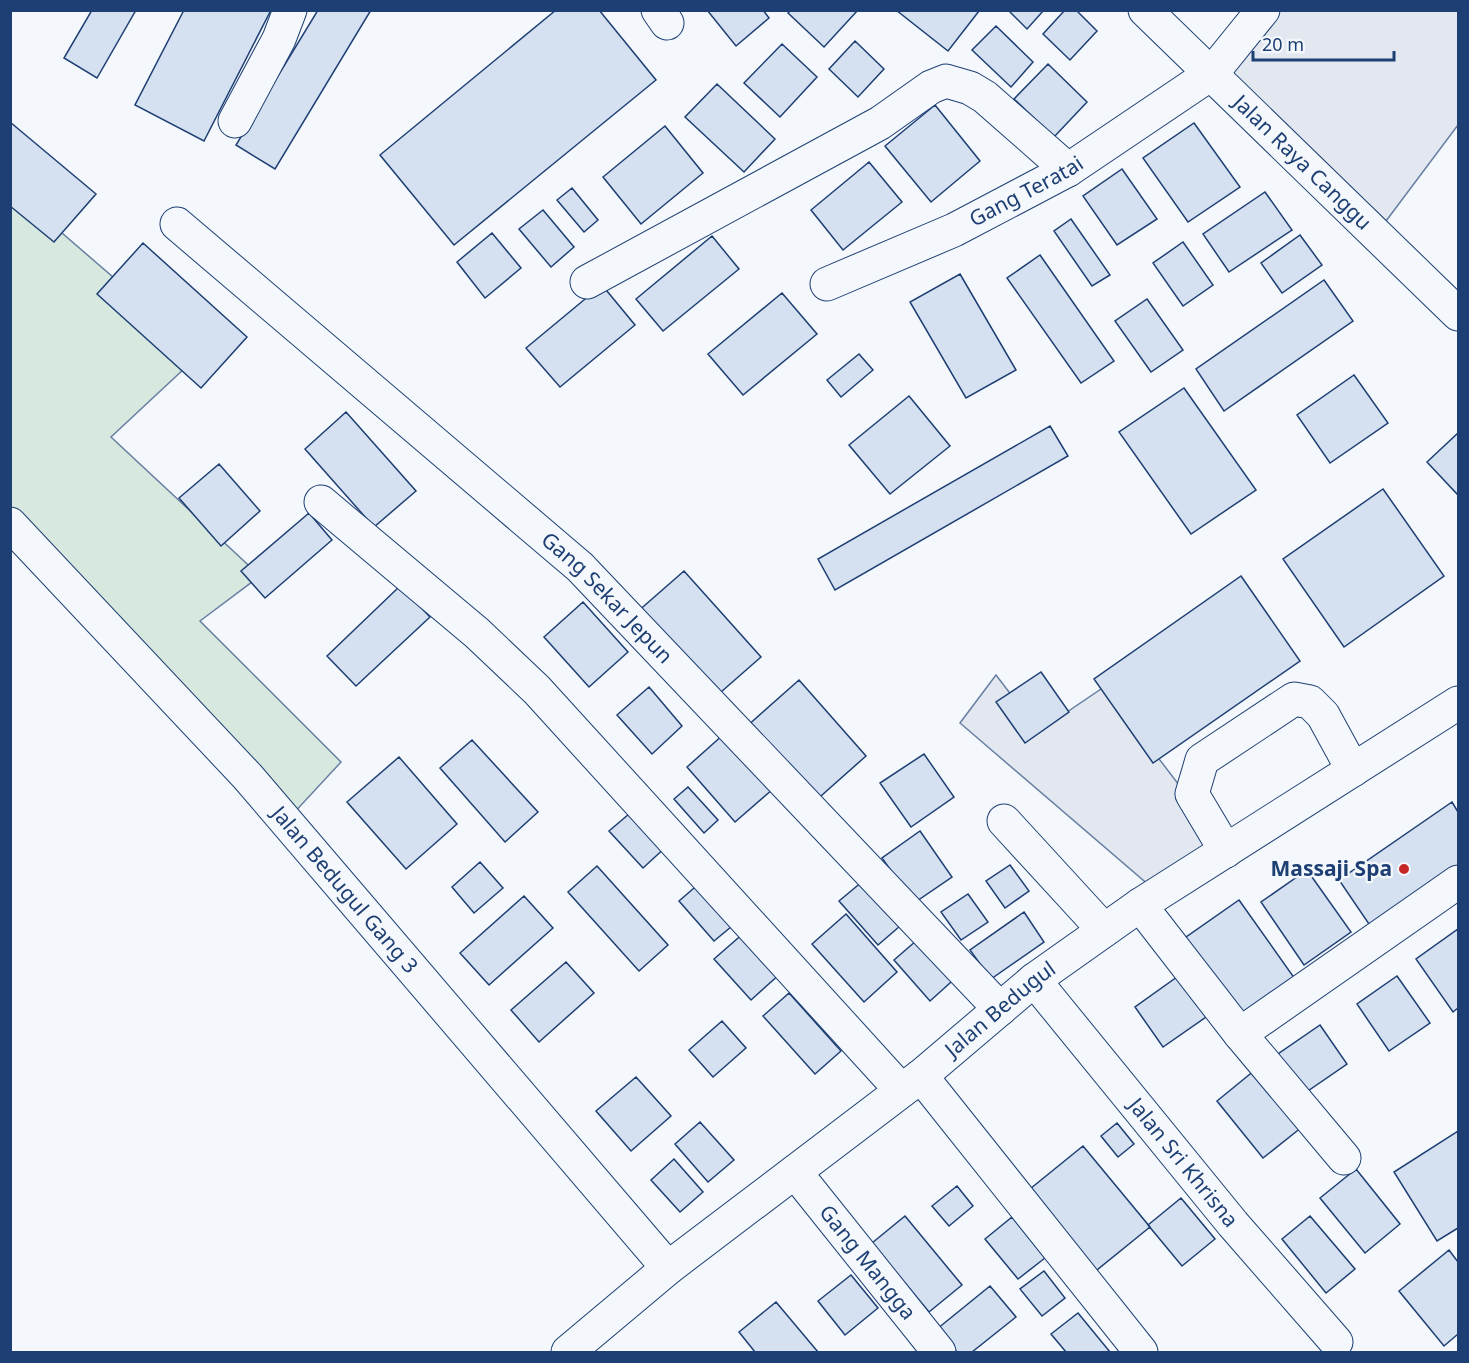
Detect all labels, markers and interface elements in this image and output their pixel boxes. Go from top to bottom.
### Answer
scale bar [1253,24,1394,62]
text: 20 m [1262,32,1304,56]
street label: Jalan Raya Canggu [1226,87,1378,236]
street label: Gang Teratai [964,149,1088,233]
street label: Gang Sekar Jepun [536,525,679,669]
street label: Jalan Bedugul Gang 3 [265,798,425,979]
place label: Massaji Spa [1271,854,1392,882]
marker: Massaji Spa [1397,862,1411,876]
street label: Jalan Bedugul [937,954,1061,1064]
street label: Jalan Sri Khrisna [1122,1090,1245,1233]
street label: Gang Mangga [814,1199,923,1325]

